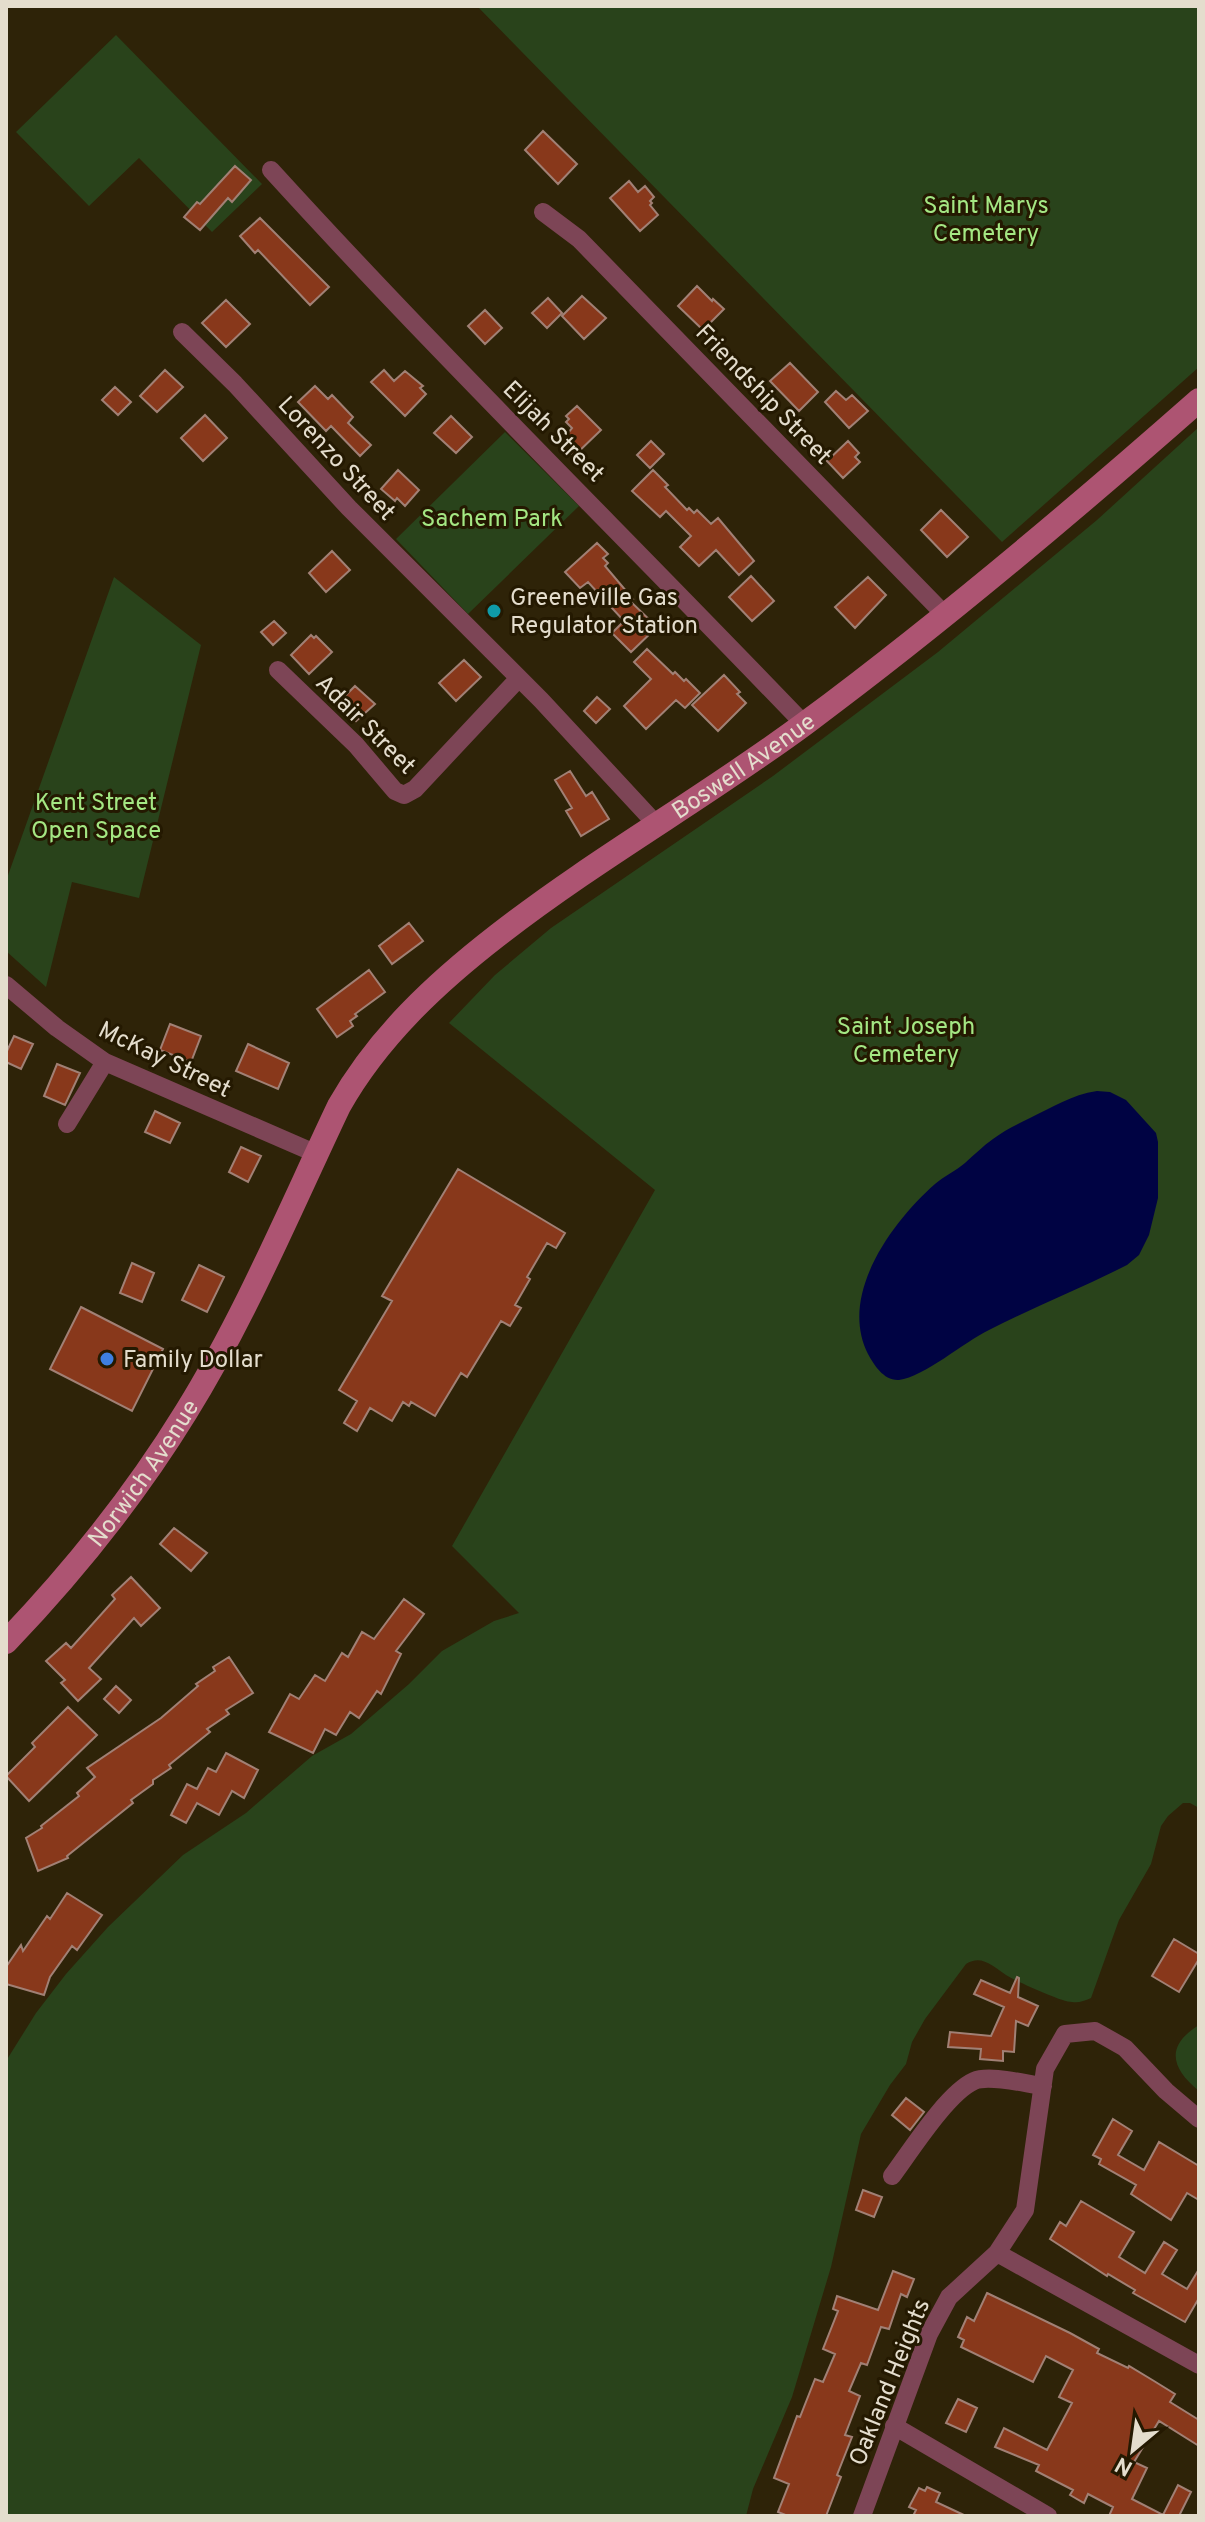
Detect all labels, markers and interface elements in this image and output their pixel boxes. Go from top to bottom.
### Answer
park label: Saint Marys Cemetery [923,192,1049,250]
street label: Friendship Street [688,319,837,472]
street label: Elijah Street [496,375,610,489]
street label: Lorenzo Street [270,391,401,528]
park label: Sachem Park [421,505,563,535]
place label: Greeneville Gas Regulator Station [510,584,698,642]
marker: Greeneville Gas Regulator Station [485,602,503,620]
street label: Adair Street [308,669,421,782]
street label: Boswell Avenue [667,708,822,827]
park label: Kent Street Open Space [31,789,161,847]
park label: Saint Joseph Cemetery [837,1013,975,1071]
street label: McKay Street [93,1016,235,1106]
place label: Family Dollar [123,1346,263,1376]
marker: Family Dollar [98,1350,116,1368]
street label: Norwich Avenue [83,1395,207,1554]
street label: Oakland Heights [844,2295,938,2471]
north arrow [1093,2410,1173,2490]
text: N [1111,2450,1138,2481]

